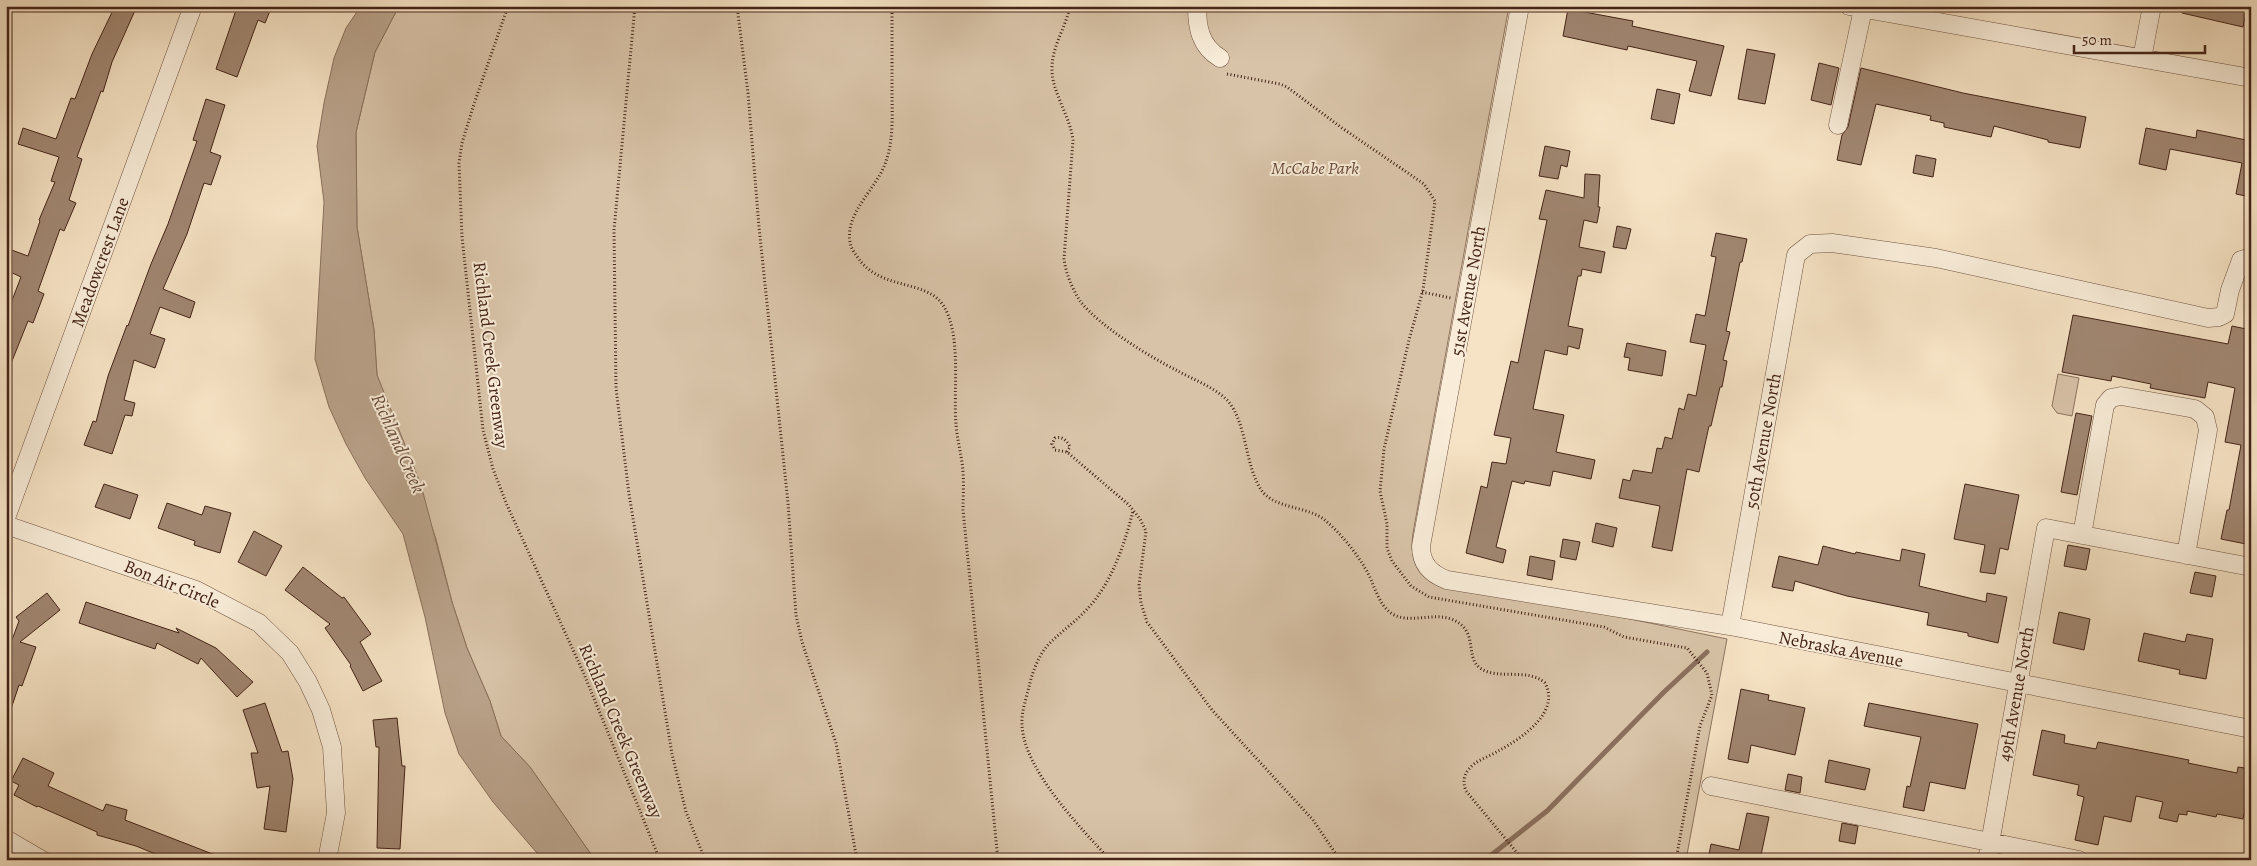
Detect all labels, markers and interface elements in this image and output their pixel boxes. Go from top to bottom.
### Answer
scale bar [2074,22,2206,54]
text: 50 m [2082,30,2112,50]
park label: McCabe Park [1271,156,1359,180]
street label: Meadowcrest Lane [65,194,135,330]
street label: 51st Avenue North [1445,224,1491,358]
street label: Richland Creek Greenway [468,260,514,451]
street label: 50th Avenue North [1739,371,1787,511]
water label: Richland Creek [365,390,432,497]
street label: Bon Air Circle [120,554,224,614]
street label: 49th Avenue North [1992,624,2040,763]
street label: Nebraska Avenue [1777,625,1905,673]
street label: Richland Creek Greenway [573,640,669,823]

